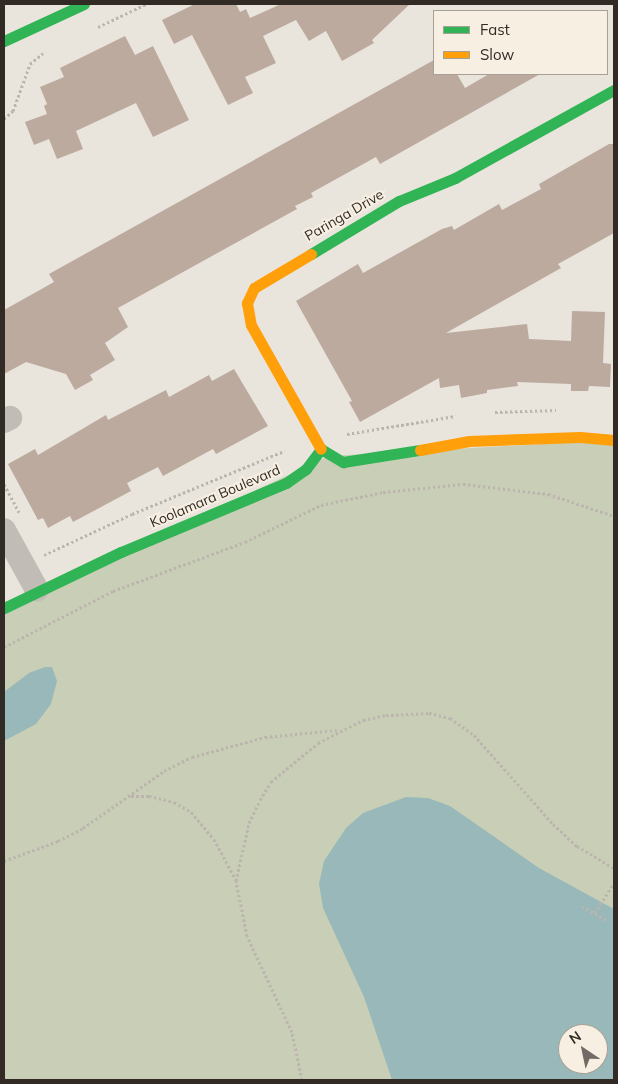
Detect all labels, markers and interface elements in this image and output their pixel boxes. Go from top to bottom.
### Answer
legend [433,10,608,75]
text: Fast [480,20,510,39]
text: Slow [480,45,514,64]
street label: Paringa Drive [302,186,386,244]
street label: Koolamara Boulevard [147,461,283,531]
north arrow [558,1024,608,1074]
text: N [566,1027,585,1048]

